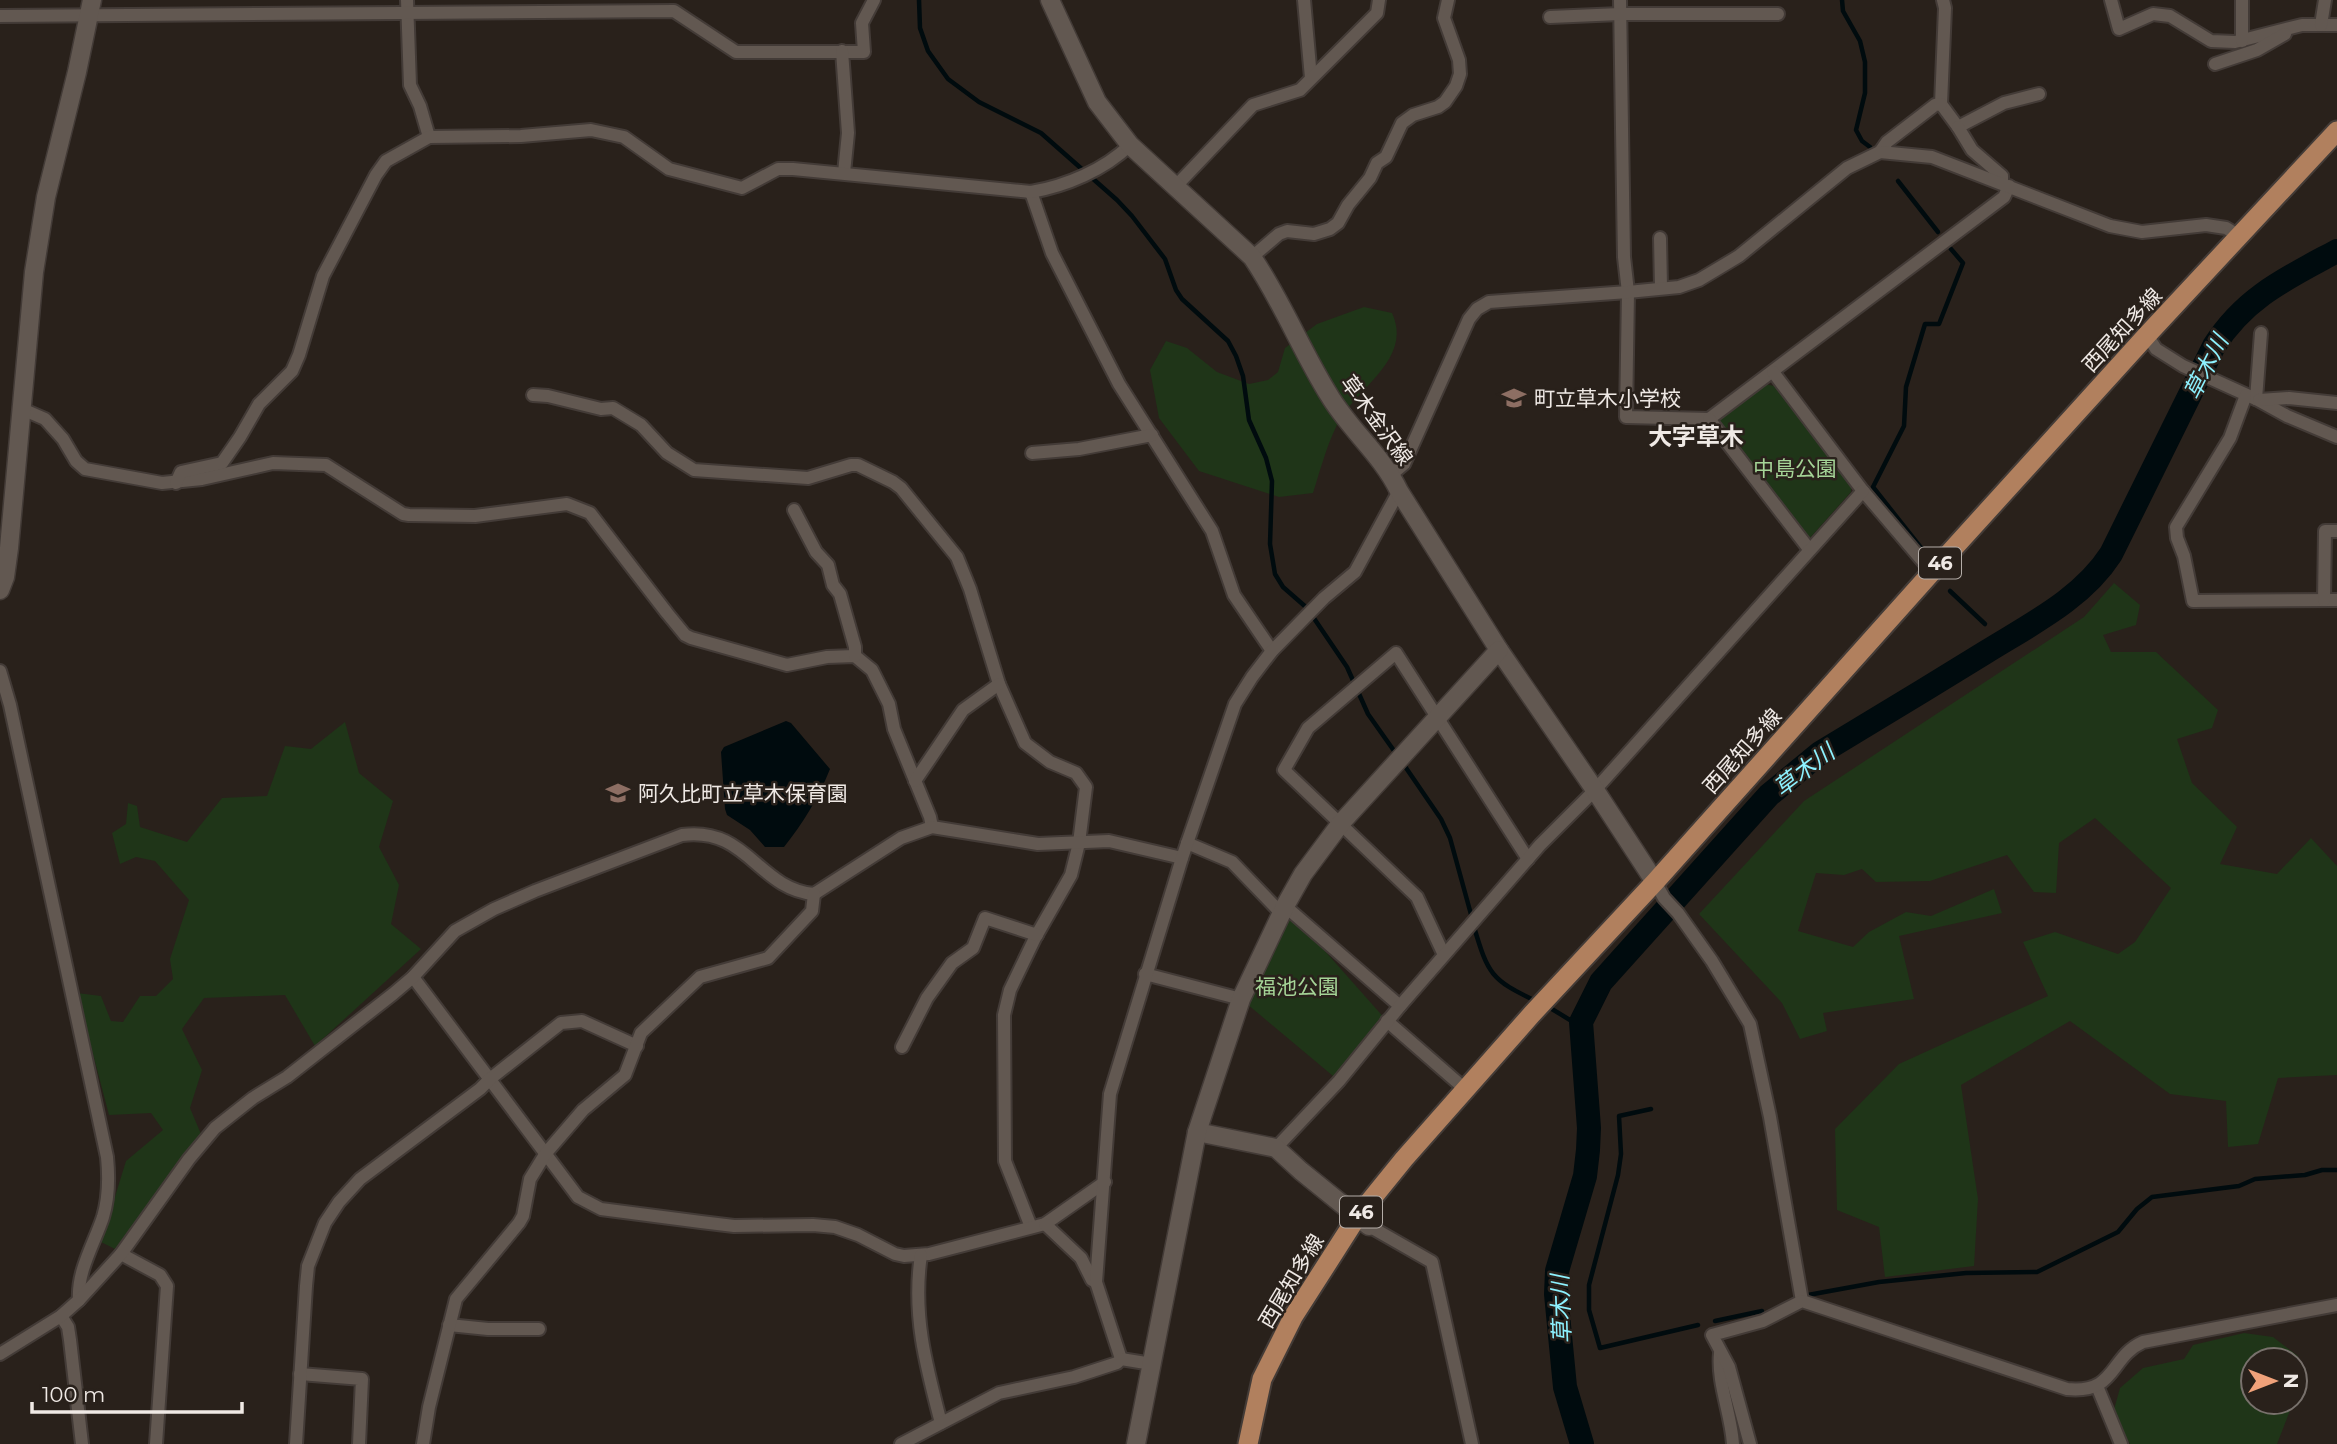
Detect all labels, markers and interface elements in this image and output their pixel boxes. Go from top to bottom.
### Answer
street label: 西尾知多線 [2077,283,2167,377]
water label: 草木川 [2178,327,2235,404]
street label: 草木金沢線 [1336,370,1418,470]
school or university icon: 町立草木小学校 [1500,384,1528,412]
place label: 町立草木小学校 [1534,386,1681,411]
district label: 大字草木 [1648,422,1744,451]
park label: 中島公園 [1753,456,1837,481]
road number: 46 [1919,548,1961,578]
street label: 西尾知多線 [1698,704,1786,798]
water label: 草木川 [1768,736,1842,802]
school or university icon: 阿久比町立草木保育園 [604,779,632,807]
place label: 阿久比町立草木保育園 [638,781,848,806]
park label: 福池公園 [1255,974,1339,999]
road number: 46 [1340,1196,1382,1228]
street label: 西尾知多線 [1253,1230,1329,1332]
water label: 草木川 [1546,1271,1576,1344]
north arrow [2239,1346,2309,1416]
scale bar [32,1370,242,1414]
text: N [2279,1373,2302,1389]
text: 100 m [42,1382,105,1407]

